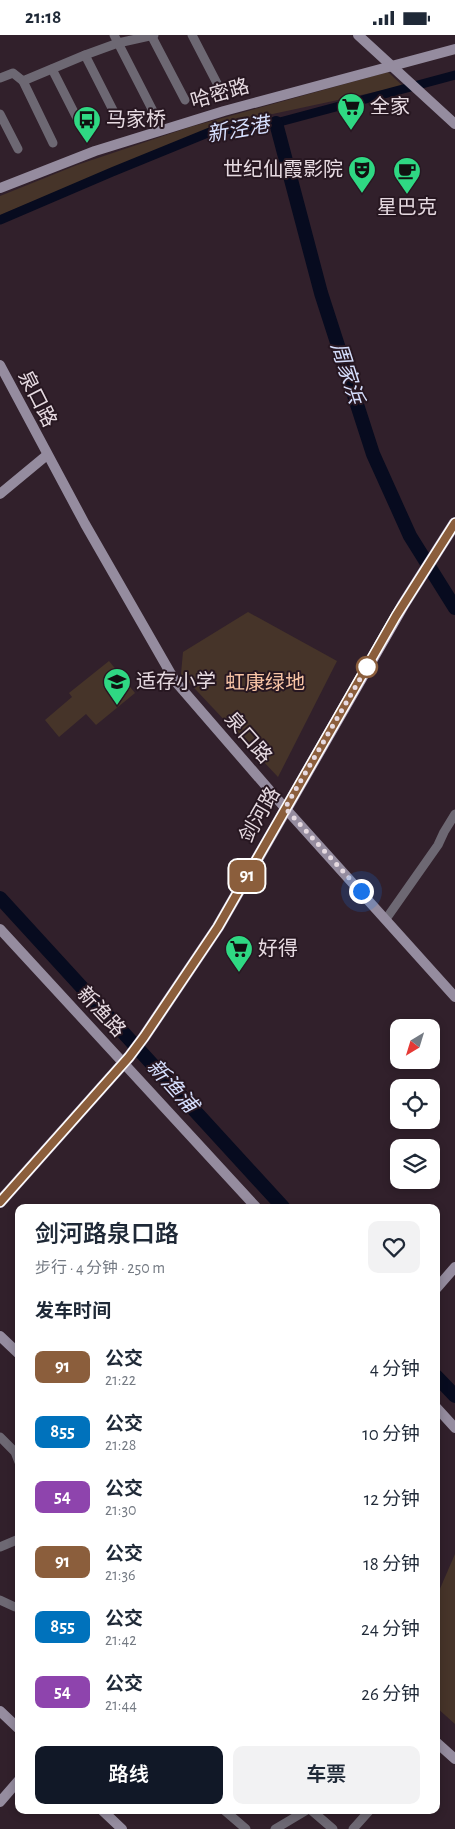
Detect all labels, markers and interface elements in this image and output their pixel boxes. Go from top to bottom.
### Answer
text: 21:18 [25,8,61,27]
street label: 哈密路 [188,75,252,112]
supermarket icon: 全家 [336,92,366,131]
place label: 全家 [370,95,410,117]
bus stop icon: 马家桥 [72,105,102,144]
place label: 马家桥 [106,109,166,130]
water label: 新泾港 [205,113,274,146]
theatre icon: 世纪仙霞影院 [347,155,377,194]
cafe icon: 星巴克 [392,156,422,195]
place label: 世纪仙霞影院 [223,159,343,180]
place label: 星巴克 [377,197,437,218]
water label: 周家浜 [327,339,368,408]
street label: 泉口路 [14,367,60,430]
unlabelled marker [356,656,378,678]
school or university icon: 适存小学 [102,667,132,706]
place label: 适存小学 [136,671,216,692]
park label: 虹康绿地 [225,672,305,693]
street label: 泉口路 [221,708,276,767]
street label: 剑河路 [235,783,284,846]
line badge: 91 [224,860,270,892]
text: 91 [239,867,255,885]
your location [349,879,374,904]
supermarket icon: 好得 [224,934,254,973]
place label: 好得 [258,938,298,959]
street label: 新渔路 [73,982,130,1041]
north arrow [390,1019,440,1069]
map controls [390,1019,440,1189]
water label: 新渔浦 [143,1055,204,1119]
button: locate [390,1079,440,1129]
button: layers [390,1139,440,1189]
button: heart [368,1221,420,1273]
text: 剑河路泉口路 [35,1223,179,1247]
text: 步行 · 4 分钟 · 250 m [35,1260,165,1276]
text: 发车时间 [35,1302,111,1321]
text: 公交 [105,1350,143,1369]
text: 91 [55,1358,70,1376]
text: 4 分钟 [370,1360,420,1379]
text: 21:22 [105,1372,136,1388]
text: 公交 [105,1415,143,1434]
text: 855 [50,1423,75,1441]
text: 10 分钟 [362,1425,420,1444]
text: 21:28 [105,1437,136,1453]
text: 公交 [105,1480,143,1499]
text: 54 [54,1488,71,1506]
text: 12 分钟 [364,1490,420,1509]
text: 21:30 [105,1502,137,1518]
text: 公交 [105,1545,143,1564]
text: 91 [55,1553,70,1571]
text: 18 分钟 [363,1555,420,1574]
text: 21:36 [105,1567,136,1583]
text: 公交 [105,1610,143,1629]
text: 855 [50,1618,75,1636]
text: 24 分钟 [361,1620,420,1639]
text: 21:42 [105,1632,136,1648]
text: 公交 [105,1675,143,1694]
text: 54 [54,1683,71,1701]
text: 26 分钟 [361,1685,420,1704]
text: 21:44 [105,1697,137,1713]
button: 路线 [35,1746,223,1804]
button: 车票 [233,1746,420,1804]

